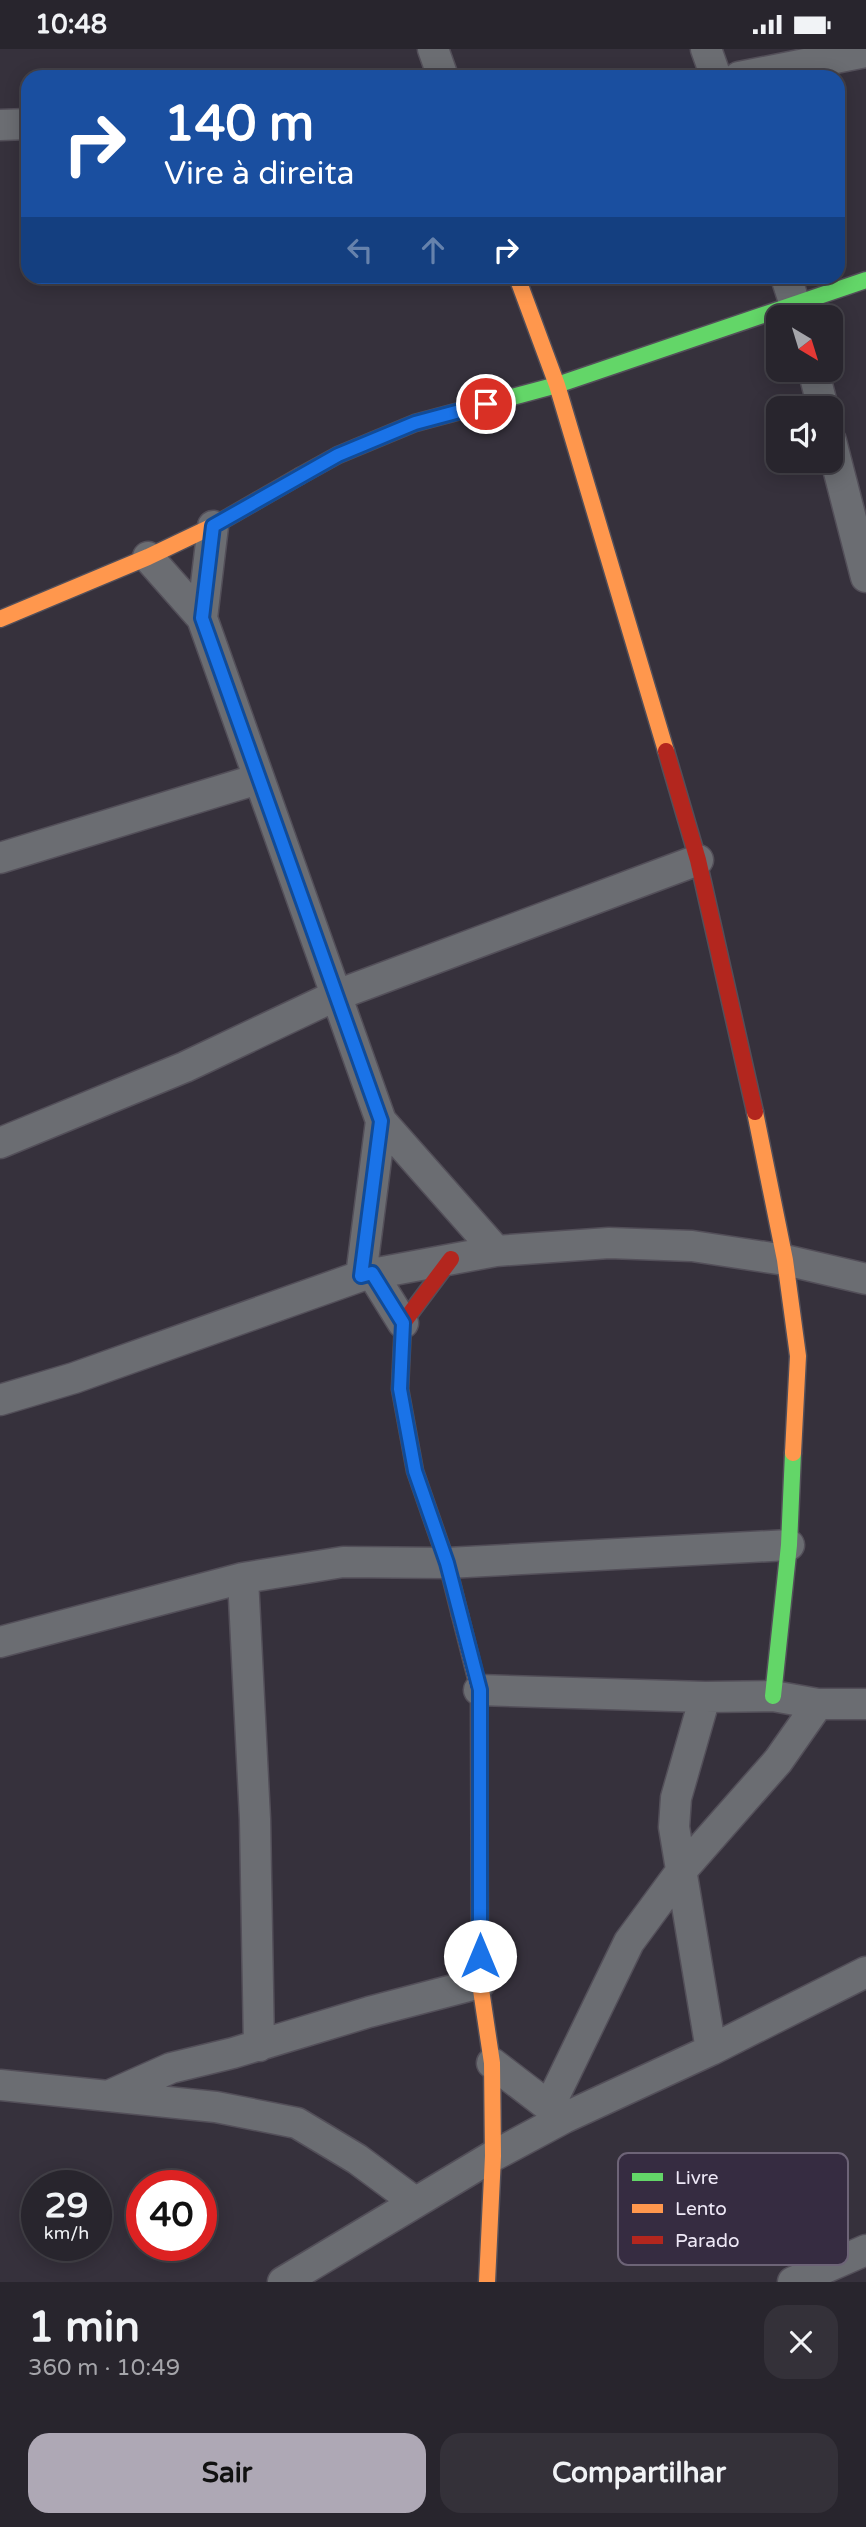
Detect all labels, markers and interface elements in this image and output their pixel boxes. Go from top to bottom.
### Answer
text: 10:48 [35,9,107,40]
text: 140 m [164,95,314,154]
icon: right [49,98,140,189]
text: Vire à direita [164,155,355,193]
icon: left [341,231,379,269]
icon: ahead [414,231,452,269]
icon: right [487,231,525,269]
north arrow [766,305,844,381]
map controls [766,305,843,473]
pin [456,374,516,434]
icon: arrive [467,385,505,423]
button: sound [766,396,843,473]
position arrow [443,1919,517,1993]
legend [618,2153,848,2265]
text: Livre [675,2167,719,2189]
speed limit sign: 40 [126,2170,217,2261]
text: 29 [45,2185,88,2227]
text: Lento [675,2198,727,2220]
text: km/h [44,2222,89,2244]
text: Parado [675,2230,739,2252]
text: 1 min [28,2302,140,2353]
button: close [764,2305,838,2379]
text: 360 m · 10:49 [28,2354,180,2382]
button: Sair [28,2433,426,2513]
button: Compartilhar [440,2433,838,2513]

